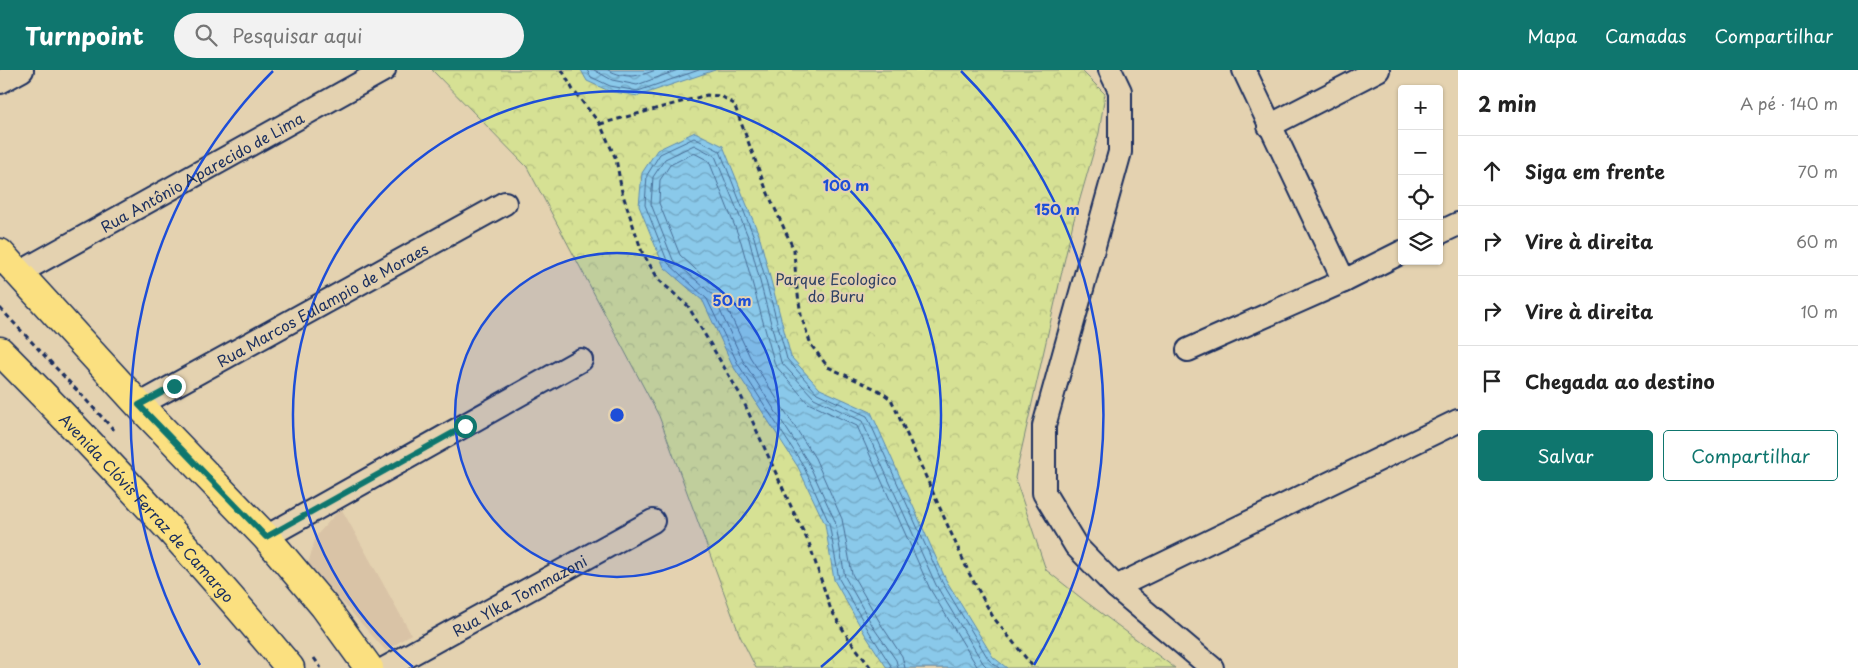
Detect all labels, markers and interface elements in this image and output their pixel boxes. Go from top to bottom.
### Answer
search box [174,13,524,58]
text: Turnpoint [25,17,144,53]
icon: search [192,21,220,49]
text: Pesquisar aqui [232,21,362,49]
text: Mapa [1527,22,1577,49]
text: Camadas [1605,22,1687,49]
text: Compartilhar [1715,22,1833,49]
map controls [1398,85,1443,265]
button: + [1398,85,1443,130]
text: 2 min [1478,87,1537,119]
text: A pé · 140 m [1740,91,1838,115]
street label: Rua Antônio Aparecido de Lima [96,105,308,237]
button: − [1398,130,1443,175]
icon: ahead [1478,157,1506,185]
text: Siga em frente [1525,157,1665,185]
text: 70 m [1798,159,1838,183]
text: 100 m [823,173,869,196]
button: locate [1398,175,1443,220]
text: 150 m [1034,197,1080,220]
button: layers [1398,220,1443,265]
icon: right [1478,227,1506,255]
text: Vire à direita [1525,227,1653,255]
text: 60 m [1796,229,1838,253]
street label: Rua Marcos Eulampio de Moraes [212,236,432,372]
park label: Parque Ecologico do Buru [775,267,897,307]
text: 50 m [713,288,751,311]
icon: right [1478,297,1506,325]
text: Vire à direita [1525,297,1653,325]
text: 10 m [1801,299,1838,323]
icon: arrive [1478,367,1506,395]
text: Chegada ao destino [1525,367,1715,395]
route end [163,375,186,398]
centre of rings [608,406,626,424]
street label: Avenida Clóvis Ferraz de Camargo [55,408,240,607]
route start [454,415,477,438]
button: Salvar [1478,430,1653,481]
button: Compartilhar [1663,430,1838,481]
street label: Rua Ylka Tommazoni [448,548,591,641]

